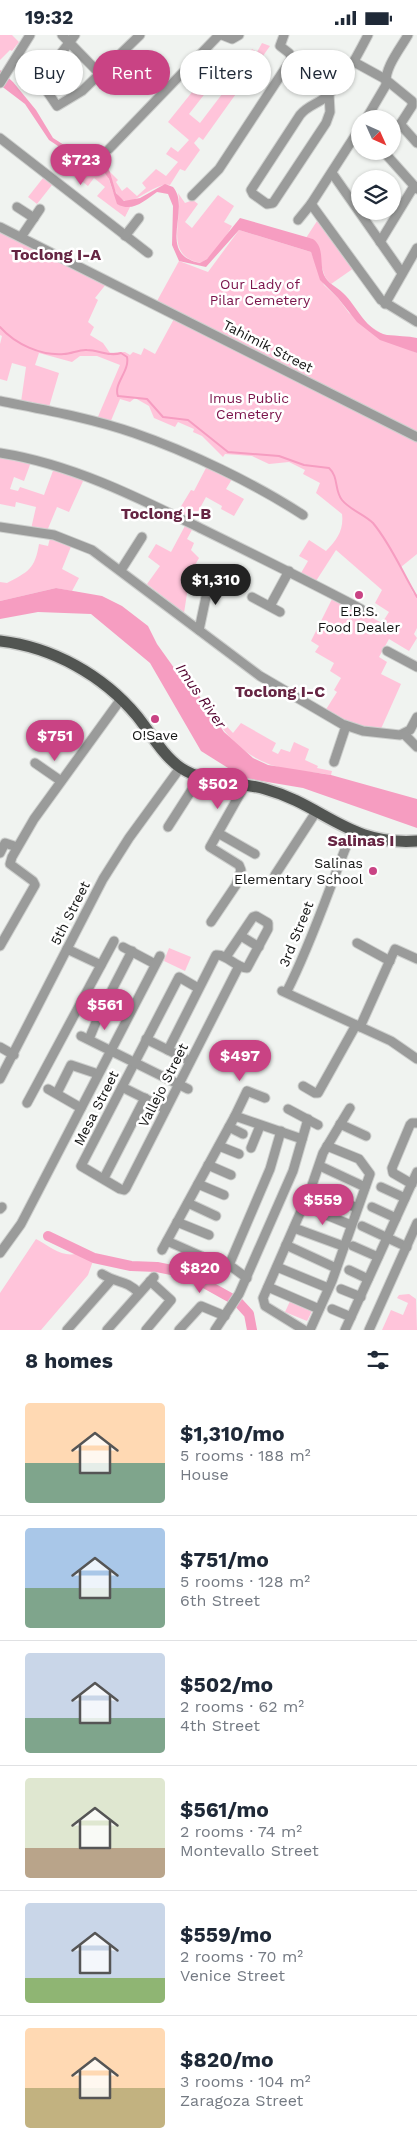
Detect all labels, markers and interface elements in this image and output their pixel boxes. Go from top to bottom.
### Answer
text: 19:32 [25,6,73,29]
chip: Buy [15,50,83,95]
chip: Rent [93,50,170,95]
chip: Filters [180,50,271,95]
chip: New [281,50,355,95]
north arrow [351,110,401,160]
map controls [351,110,401,220]
pin: $723 [51,143,111,186]
text: $723 [61,150,101,169]
button: layers [351,170,401,220]
district label: Toclong I-A [11,245,101,264]
park label: Our Lady of Pilar Cemetery [210,276,311,308]
street label: Tahimik Street [220,316,316,376]
park label: Imus Public Cemetery [209,390,289,422]
district label: Toclong I-B [121,504,211,523]
pin: $1,310 [175,563,257,606]
text: $1,310 [192,570,240,589]
marker: E.B.S. Food Dealer [353,589,365,601]
place label: E.B.S. Food Dealer [318,603,400,635]
water label: Imus River [172,660,231,733]
district label: Toclong I-C [235,682,325,701]
marker: O!Save [149,713,161,725]
pin: $751 [25,719,85,762]
text: $751 [37,726,73,745]
place label: O!Save [132,727,178,743]
pin: $502 [188,767,248,810]
text: $502 [198,774,238,793]
district label: Salinas I [328,831,394,850]
place label: Salinas Elementary School [234,855,364,887]
marker: Salinas Elementary School [367,865,379,877]
street label: 5th Street [47,878,93,948]
street label: 3rd Street [276,899,316,969]
pin: $561 [75,989,135,1031]
text: $561 [87,995,123,1014]
pin: $497 [210,1039,270,1082]
street label: Vallejo Street [135,1040,191,1130]
text: $497 [220,1046,260,1065]
street label: Mesa Street [70,1068,122,1148]
pin: $559 [293,1183,353,1226]
text: $559 [304,1190,342,1209]
pin: $820 [170,1251,230,1294]
text: $820 [180,1258,220,1277]
icon: filters [364,1346,392,1374]
text: 8 homes [25,1348,113,1373]
text: $1,310/mo [180,1421,285,1446]
icon: home [65,1423,125,1483]
text: 5 rooms · 188 m² [180,1446,311,1465]
text: House [180,1465,229,1484]
text: $751/mo [180,1547,269,1572]
icon: home [65,1548,125,1608]
text: 5 rooms · 128 m² [180,1572,310,1591]
text: 6th Street [180,1591,260,1610]
text: $502/mo [180,1672,273,1697]
icon: home [65,1673,125,1733]
text: 2 rooms · 62 m² [180,1697,304,1716]
text: 4th Street [180,1716,260,1735]
text: $561/mo [180,1797,269,1822]
icon: home [65,1798,125,1858]
text: 2 rooms · 74 m² [180,1822,302,1841]
text: Montevallo Street [180,1841,319,1860]
text: $559/mo [180,1922,272,1947]
icon: home [65,1923,125,1983]
text: 2 rooms · 70 m² [180,1947,303,1966]
text: Venice Street [180,1966,285,1985]
text: $820/mo [180,2047,274,2072]
icon: home [65,2048,125,2108]
text: 3 rooms · 104 m² [180,2072,311,2091]
text: Zaragoza Street [180,2091,303,2110]

